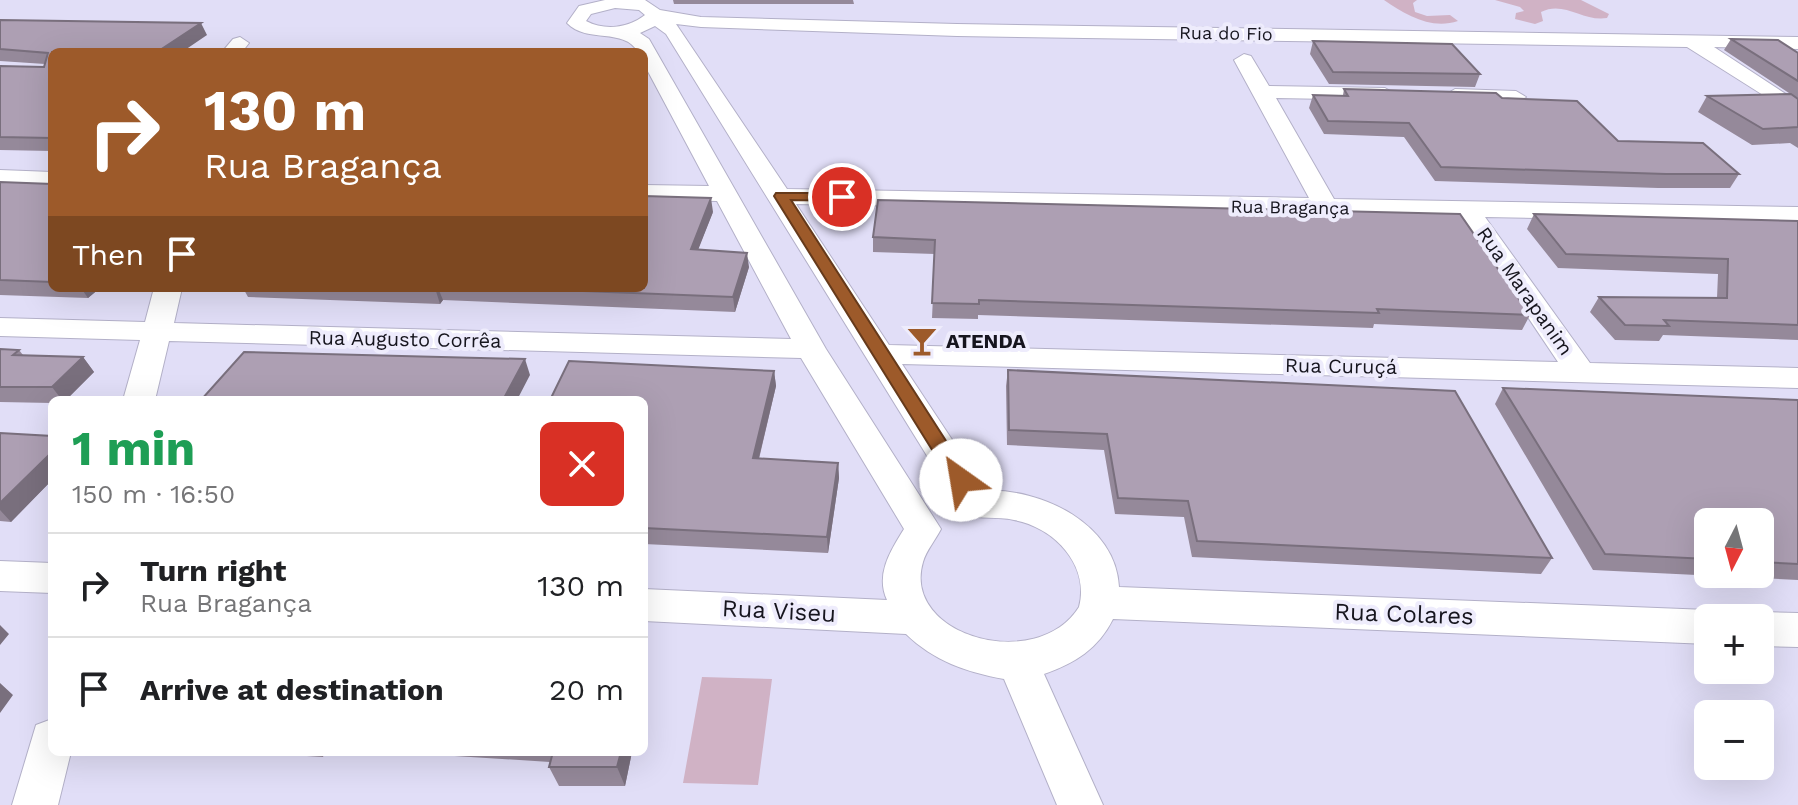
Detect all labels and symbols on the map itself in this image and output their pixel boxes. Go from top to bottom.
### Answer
street label: Rua do Fio [1179,22,1273,44]
pin [808,163,876,231]
street label: Rua Bragança [1230,195,1350,219]
street label: Rua Marapanim [1472,222,1578,360]
bar icon: ATENDA [905,324,939,358]
street label: Rua Augusto Corrêa [308,325,502,353]
place label: ATENDA [946,329,1026,353]
street label: Rua Curuçá [1285,353,1397,379]
position arrow [919,438,1003,522]
north arrow [1694,508,1774,588]
street label: Rua Viseu [721,594,837,628]
street label: Rua Colares [1334,598,1474,630]

